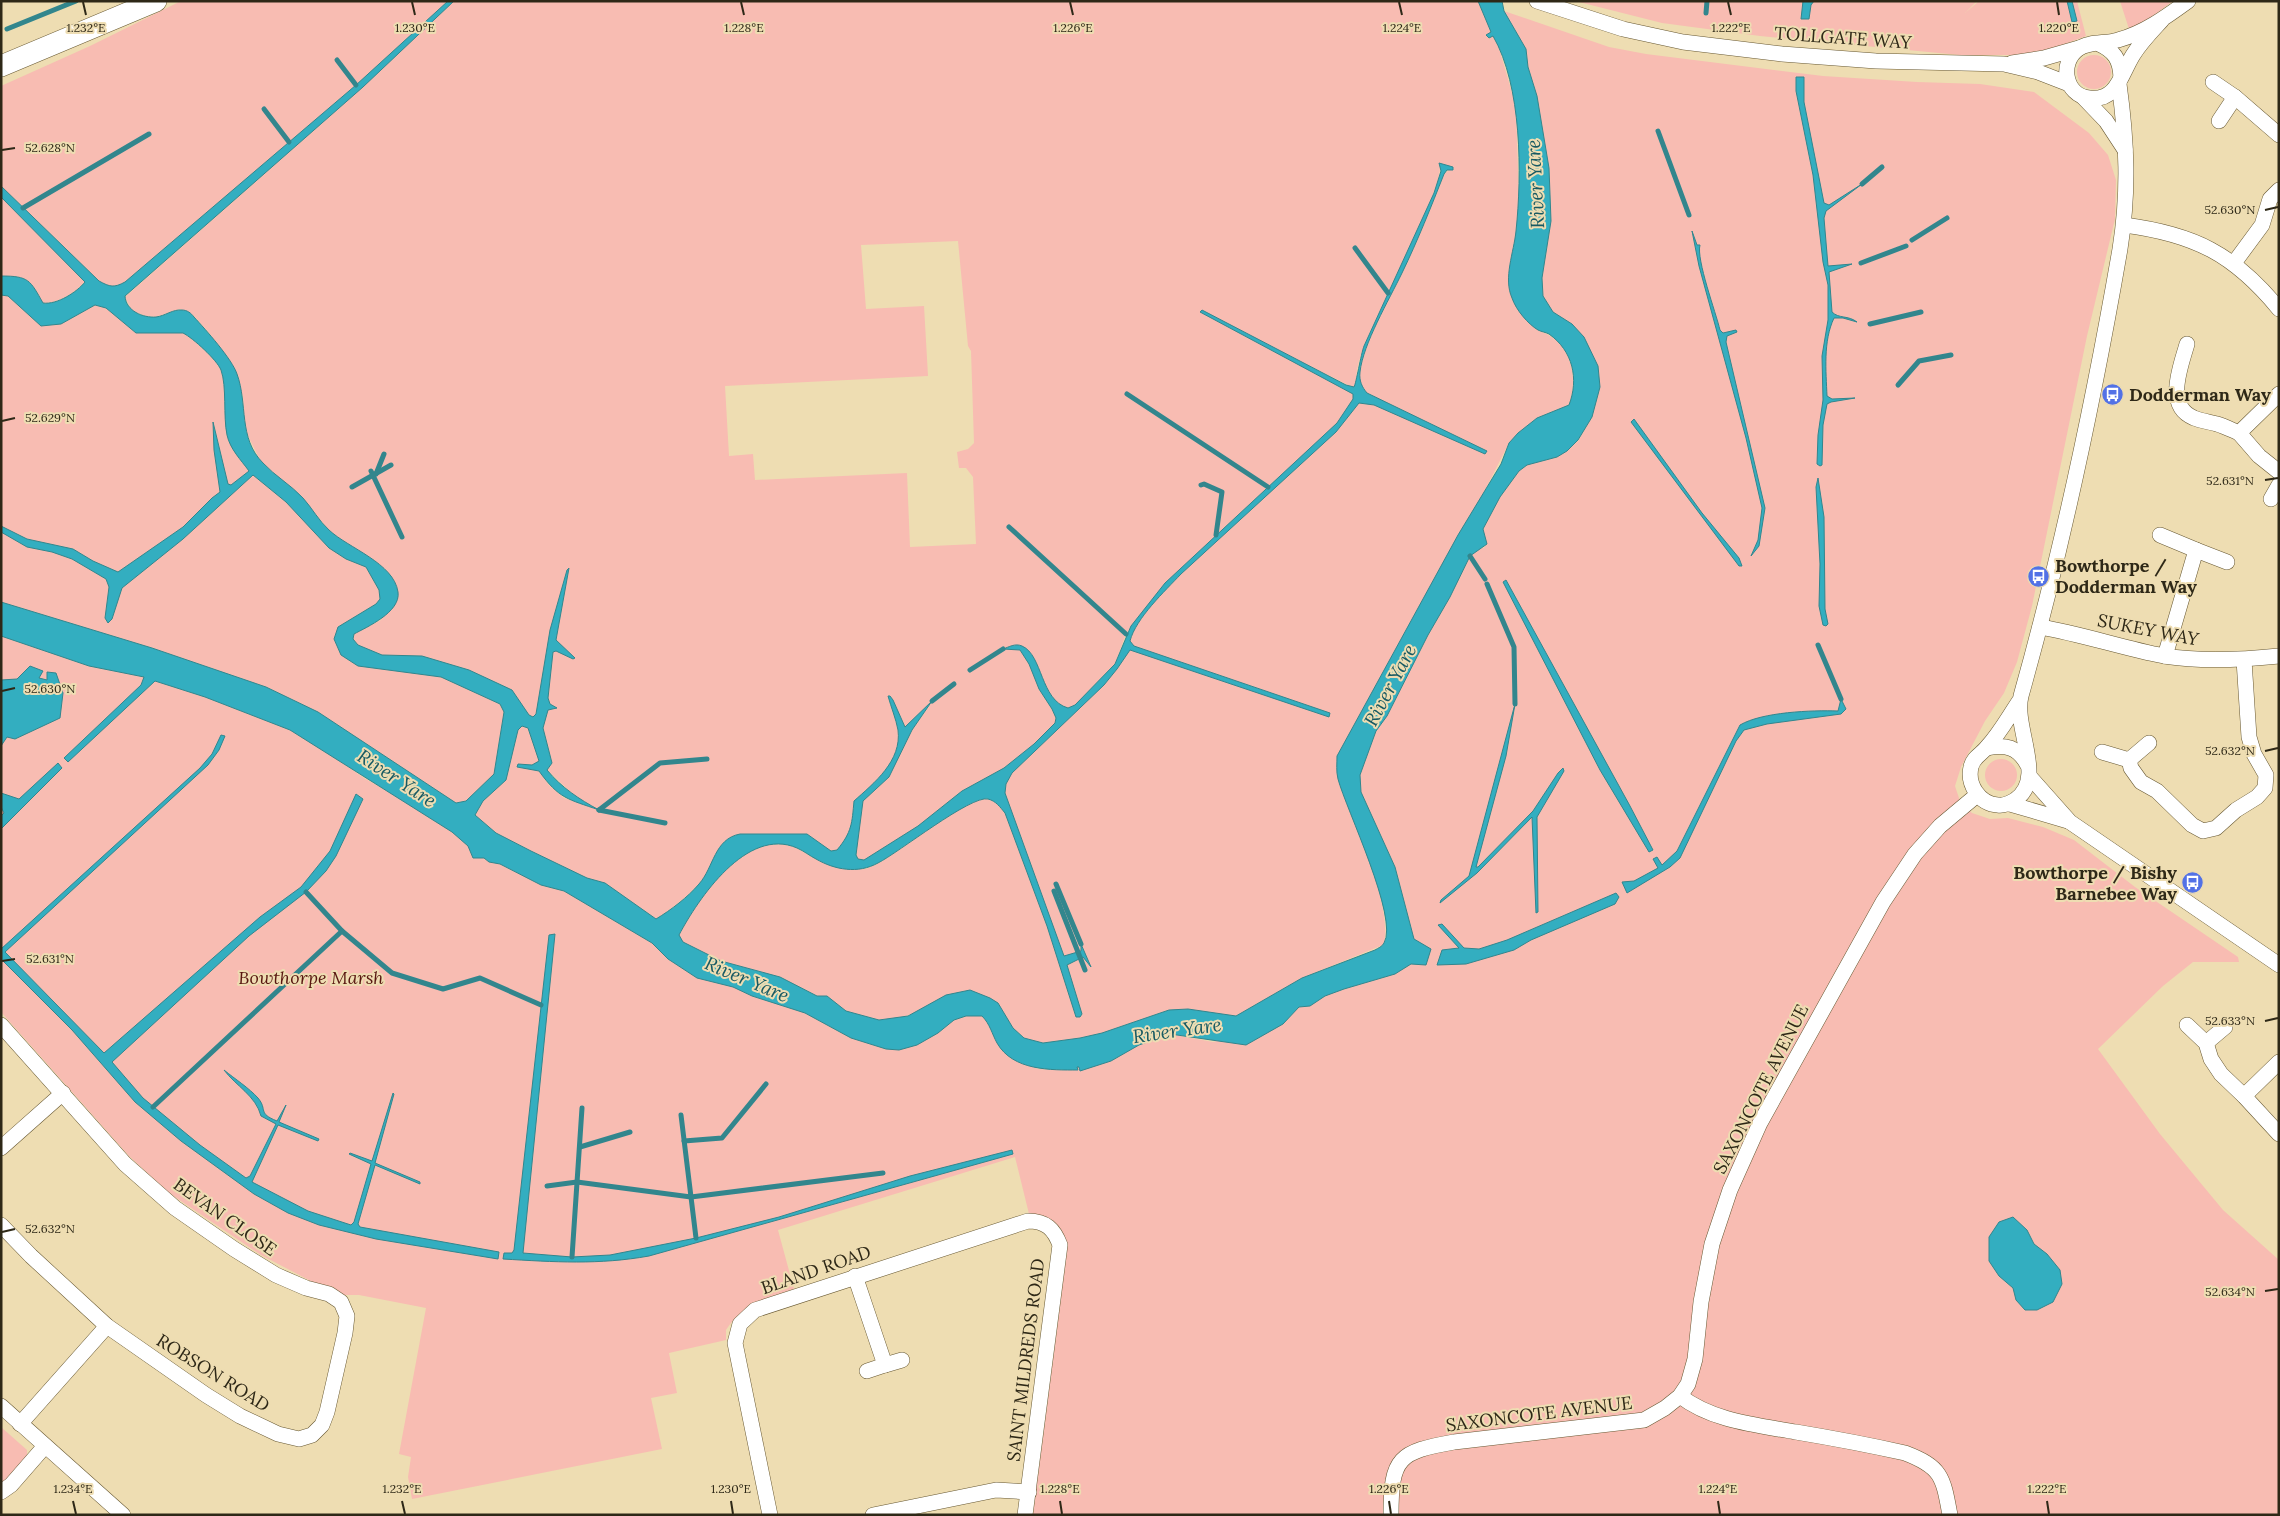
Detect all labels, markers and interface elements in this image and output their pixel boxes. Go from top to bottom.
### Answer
text: 1.232°E [66,20,106,35]
text: 1.230°E [395,20,435,35]
text: 1.228°E [724,20,764,35]
text: 1.226°E [1053,20,1093,35]
text: 1.224°E [1383,20,1421,35]
text: 1.222°E [1712,20,1750,35]
text: 1.220°E [2039,20,2079,35]
street label: TOLLGATE WAY [1774,21,1913,54]
water label: River Yare [1521,139,1549,229]
text: 52.628°N [25,140,75,155]
text: 52.630°N [2205,202,2255,217]
bus stop icon: Dodderman Way [2101,383,2125,407]
place label: Dodderman Way [2129,383,2271,406]
text: 52.629°N [25,410,75,425]
text: 52.631°N [2206,473,2254,488]
place label: Bowthorpe / Dodderman Way [2055,554,2197,598]
bus stop icon: Bowthorpe / Dodderman Way [2027,564,2051,588]
street label: SUKEY WAY [2096,608,2201,651]
water label: River Yare [1358,640,1422,730]
text: 52.630°N [25,681,75,696]
text: 52.632°N [2205,743,2255,758]
water label: River Yare [353,744,441,812]
place label: Bowthorpe / Bishy Barnebee Way [2013,861,2177,905]
bus stop icon: Bowthorpe / Bishy Barnebee Way [2181,871,2205,895]
text: 52.631°N [26,951,74,966]
water label: River Yare [701,951,793,1007]
park label: Bowthorpe Marsh [238,966,384,989]
street label: SAXONCOTE AVENUE [1708,1000,1813,1178]
water label: River Yare [1131,1012,1223,1048]
text: 52.633°N [2205,1013,2255,1028]
street label: BEVAN CLOSE [169,1172,282,1261]
text: 52.632°N [25,1221,75,1236]
street label: BLAND ROAD [758,1240,874,1299]
street label: SAINT MILDREDS ROAD [1002,1257,1049,1463]
text: 52.634°N [2205,1284,2255,1299]
street label: ROBSON ROAD [152,1329,274,1417]
street label: SAXONCOTE AVENUE [1444,1391,1633,1436]
text: 1.234°E [54,1481,92,1496]
text: 1.232°E [382,1481,422,1496]
text: 1.230°E [711,1481,751,1496]
text: 1.228°E [1040,1481,1080,1496]
text: 1.226°E [1369,1481,1409,1496]
text: 1.224°E [1699,1481,1737,1496]
text: 1.222°E [2028,1481,2066,1496]

